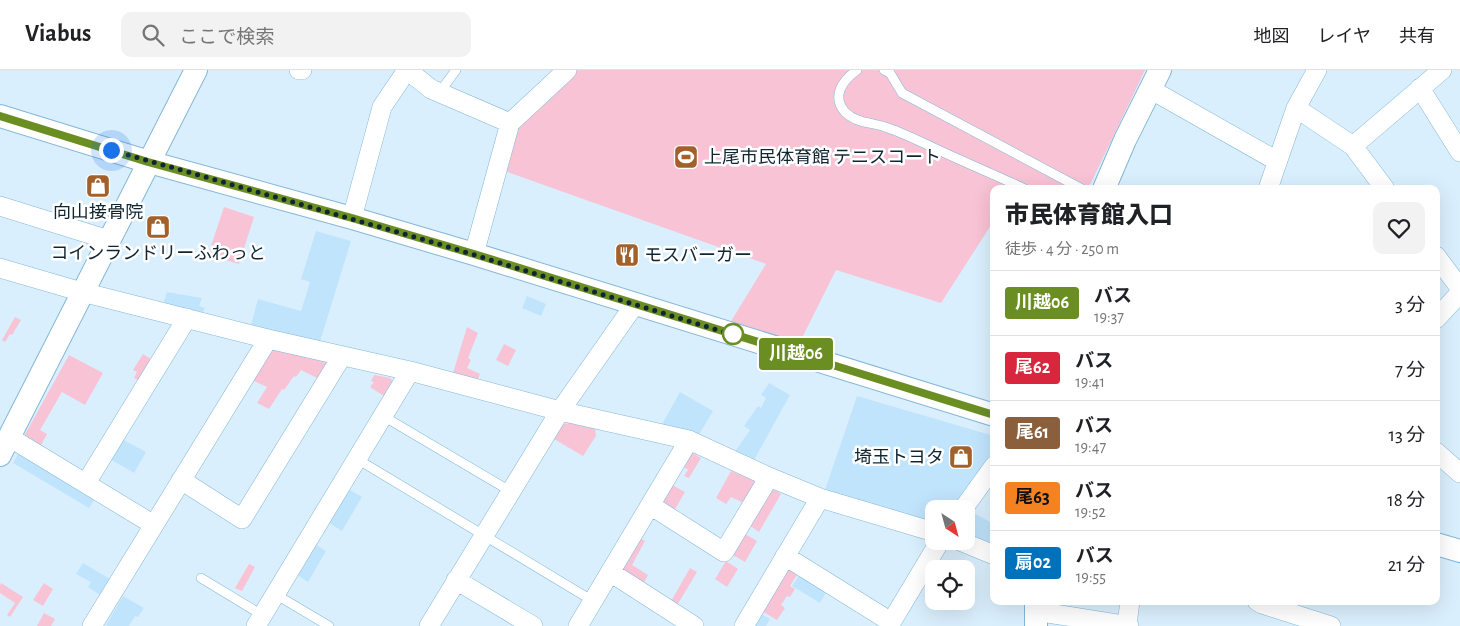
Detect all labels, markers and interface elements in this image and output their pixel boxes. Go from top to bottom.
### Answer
search box [121,12,471,57]
icon: search [139,21,167,49]
text: Viabus [25,22,91,46]
text: ここで検索 [179,28,274,47]
text: 地図 [1254,28,1290,46]
text: レイヤ [1318,28,1371,46]
text: 共有 [1399,28,1435,46]
your location [99,138,124,163]
sports icon: 上尾市民体育館 テニスコート [673,144,699,170]
place label: 上尾市民体育館 テニスコート [704,148,941,167]
shop icon: 向山接骨院 [85,173,111,199]
place label: 向山接骨院 [53,202,143,222]
button: heart [1373,202,1425,254]
text: 市民体育館入口 [1005,204,1173,228]
shop icon: コインランドリーふわっと [145,214,171,240]
text: 徒歩 · 4 分 · 250 m [1005,241,1119,257]
restaurant icon: モスバーガー [614,242,640,268]
place label: コインランドリーふわっと [50,244,266,263]
place label: モスバーガー [644,246,752,265]
text: バス [1094,287,1132,306]
text: 川越06 [1015,294,1069,312]
text: 3 分 [1395,296,1425,315]
text: 19:37 [1094,309,1124,325]
unlabelled marker [722,323,744,345]
line badge: 川越06 [761,338,831,370]
text: 川越06 [769,345,823,363]
text: バス [1075,352,1113,371]
text: 尾62 [1015,359,1050,377]
text: 7 分 [1395,361,1425,380]
text: 19:41 [1075,374,1105,390]
text: バス [1075,417,1113,436]
text: 尾61 [1016,424,1049,442]
text: 13 分 [1389,426,1425,445]
text: 19:47 [1075,439,1106,455]
shop icon: 埼玉トヨタ [948,444,974,470]
place label: 埼玉トヨタ [854,448,944,467]
text: バス [1075,482,1113,501]
text: 尾63 [1015,489,1050,507]
text: 18 分 [1387,491,1425,510]
north arrow [925,500,975,550]
map controls [925,500,975,610]
text: 19:52 [1075,504,1106,520]
text: バス [1076,547,1114,566]
text: 扇02 [1015,554,1051,572]
text: 21 分 [1388,556,1425,575]
button: locate [925,560,975,610]
text: 19:55 [1076,569,1106,585]

